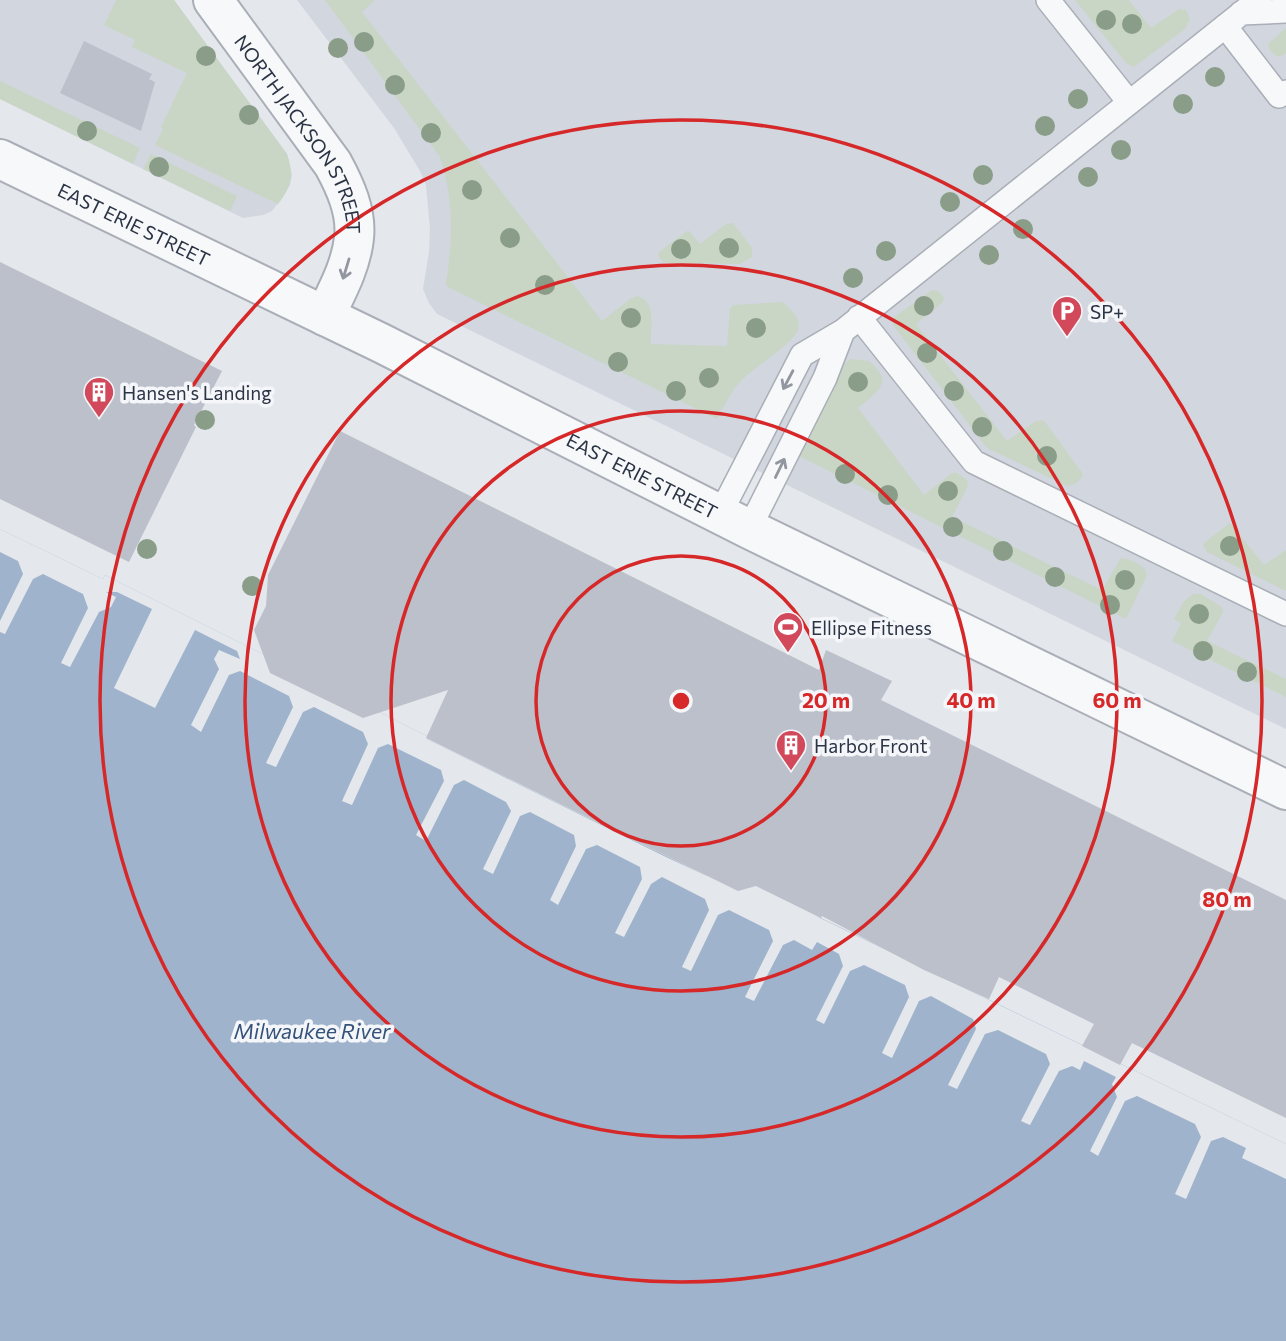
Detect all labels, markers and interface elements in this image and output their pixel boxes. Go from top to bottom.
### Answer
street label: NORTH JACKSON STREET [230,30,366,234]
street label: EAST ERIE STREET [54,177,214,270]
one-way arrow [338,257,351,279]
parking icon: SP+ [1050,294,1084,338]
place label: SP+ [1090,300,1124,323]
one-way arrow [781,369,794,390]
building icon: Hansen's Landing [82,375,116,419]
place label: Hansen's Landing [122,381,271,404]
street label: EAST ERIE STREET [563,427,722,523]
one-way arrow [773,458,787,479]
sports icon: Ellipse Fitness [771,610,805,654]
place label: Ellipse Fitness [811,616,932,639]
text: 20 m [802,687,850,712]
text: 40 m [946,687,996,712]
text: 60 m [1092,687,1142,712]
centre of rings [669,689,693,713]
building icon: Harbor Front [774,728,808,772]
place label: Harbor Front [814,734,928,757]
text: 80 m [1202,886,1252,911]
water label: Milwaukee River [234,1018,391,1043]

